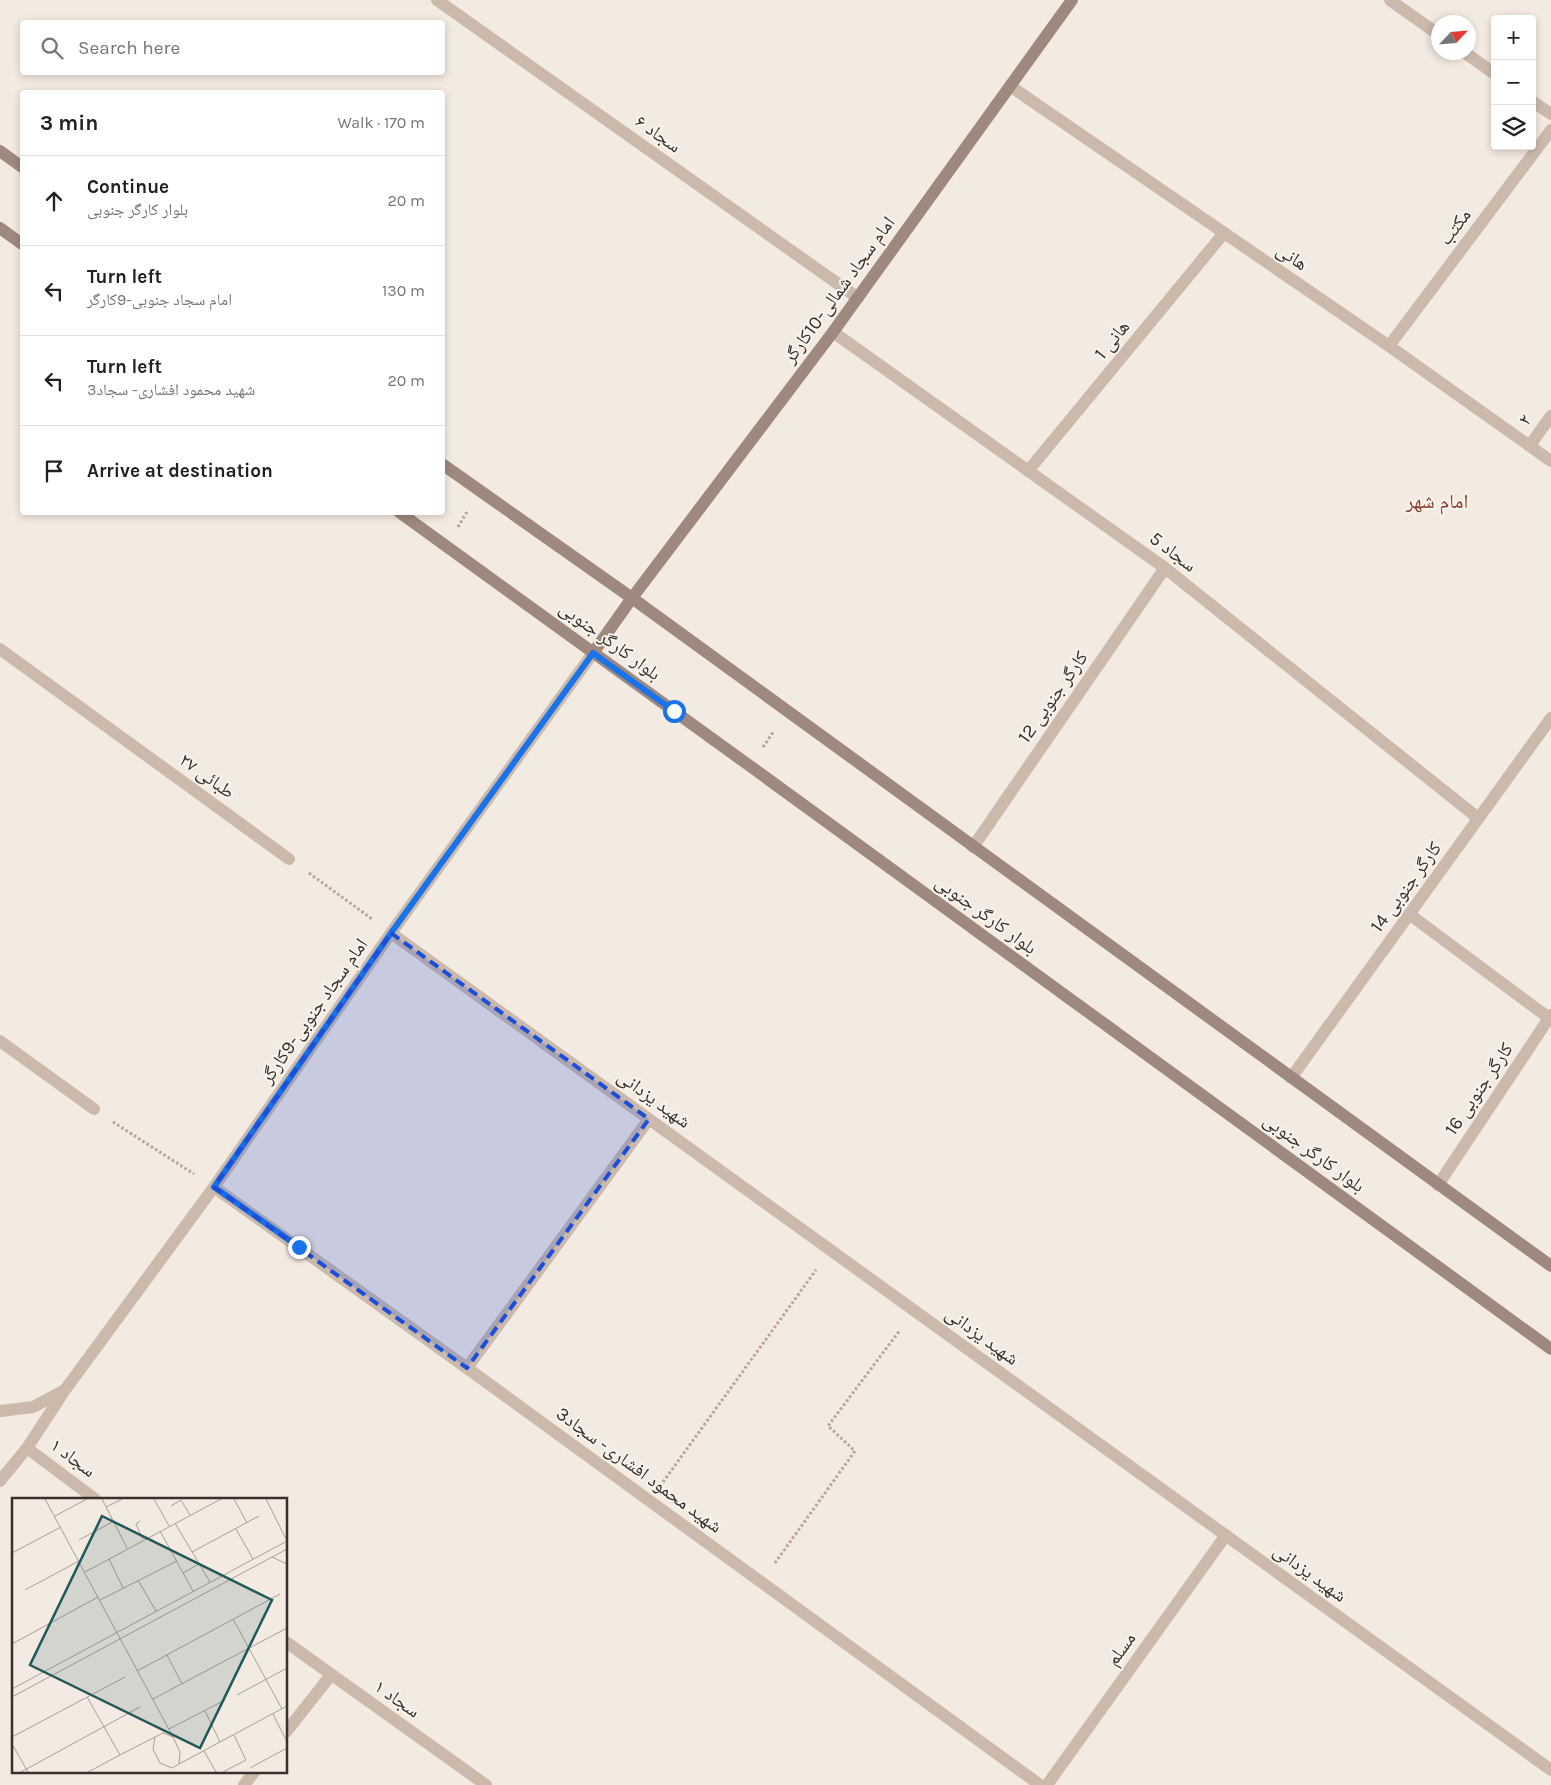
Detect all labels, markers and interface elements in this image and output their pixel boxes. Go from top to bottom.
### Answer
north arrow [1431,15,1476,60]
map controls [1491,15,1536,150]
button: + [1491,15,1536,60]
search box [20,20,445,75]
icon: search [38,34,66,62]
text: Search here [78,37,180,59]
button: − [1491,60,1536,105]
button: layers [1491,105,1536,150]
street label: سجاد ۶ [631,110,685,158]
text: 3 min [40,111,98,135]
text: Walk · 170 m [337,113,425,132]
text: Continue [87,176,169,198]
icon: ahead [40,187,68,215]
text: 20 m [387,191,425,210]
text: بلوار کارگر جنوبی [87,200,188,219]
street label: مکتب [1434,205,1476,249]
street label: امام سجاد شمالی-10کارگر [778,212,901,370]
street label: هانی [1272,239,1312,275]
text: Turn left [87,266,162,288]
icon: left [40,277,68,305]
text: 130 m [382,281,425,300]
text: امام سجاد جنوبی-9کارگر [87,290,232,309]
street label: هانی 1 [1090,316,1134,364]
text: Turn left [87,356,162,378]
icon: left [40,367,68,395]
text: 20 m [387,371,425,390]
text: شهید محمود افشاری- سجاد3 [87,380,255,399]
street label: ۲ [1514,410,1536,430]
icon: arrive [40,457,68,485]
text: Arrive at destination [87,460,273,482]
district label: امام شهر [1405,490,1468,515]
street label: سجاد 5 [1145,527,1201,577]
street label: بلوار کارگر جنوبی [555,597,665,685]
street label: کارگر جنوبی 12 [1013,647,1093,747]
route start [663,700,686,723]
street label: طبائی ۲۷ [175,749,239,803]
street label: کارگر جنوبی 14 [1366,837,1446,936]
street label: بلوار کارگر جنوبی [931,871,1041,959]
street label: امام سجاد جنوبی-9کارگر [255,934,374,1090]
street label: کارگر جنوبی 16 [1440,1039,1518,1139]
street label: شهید یزدانی [613,1065,695,1133]
street label: بلوار کارگر جنوبی [1259,1109,1369,1197]
route end [288,1236,311,1259]
street label: شهید یزدانی [941,1302,1023,1370]
street label: شهید محمود افشاری- سجاد3 [552,1402,726,1538]
street label: سجاد ۱ [46,1434,100,1482]
inset map [12,1498,288,1772]
street label: شهید یزدانی [1269,1539,1351,1607]
street label: مسلم [1102,1628,1141,1671]
street label: سجاد ۱ [370,1675,424,1723]

